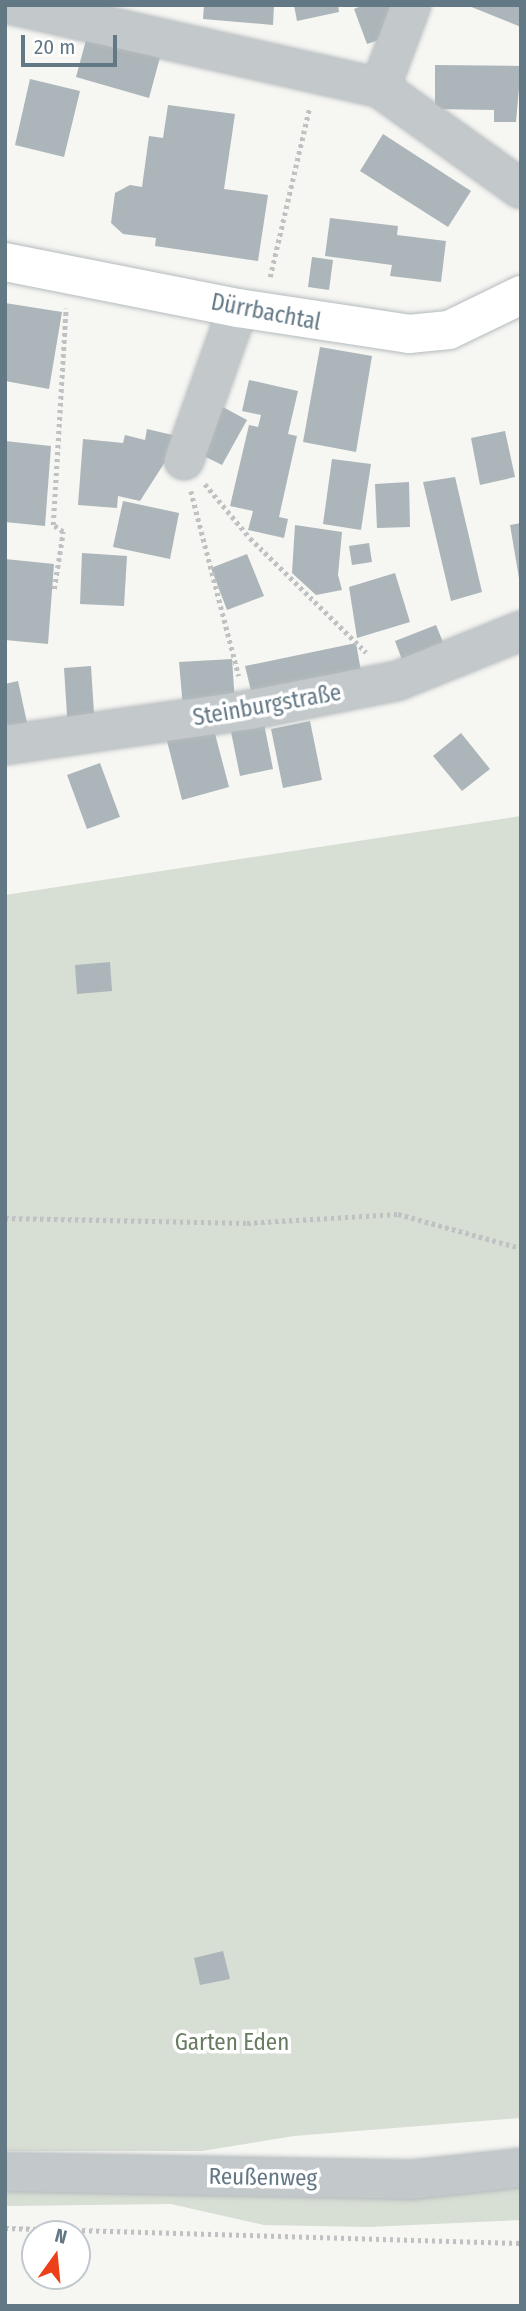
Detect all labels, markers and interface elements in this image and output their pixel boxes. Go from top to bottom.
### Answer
scale bar [24,21,121,65]
text: 20 m [34,34,75,60]
street label: Dürrbachtal [209,288,323,336]
street label: Steinburgstraße [191,678,343,732]
park label: Garten Eden [175,2028,289,2056]
street label: Reußenweg [208,2162,318,2192]
north arrow [21,2220,91,2290]
text: N [53,2224,70,2249]

